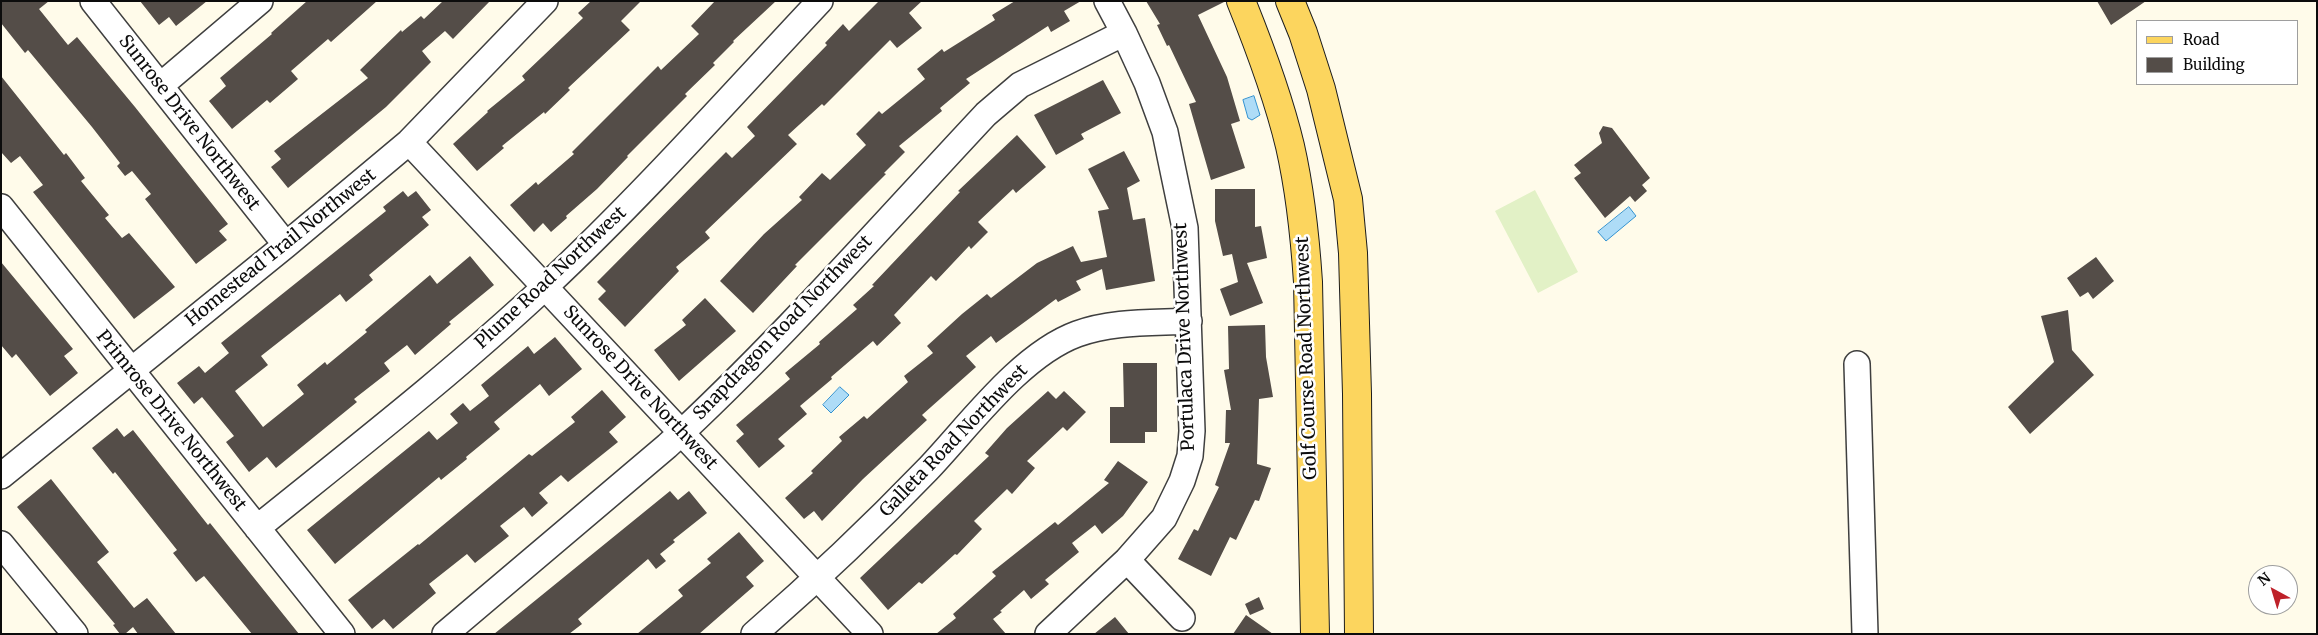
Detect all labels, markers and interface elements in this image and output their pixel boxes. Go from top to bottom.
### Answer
legend [2136,20,2298,85]
text: Road [2183,30,2219,49]
street label: Sunrose Drive Northwest [114,31,264,215]
text: Building [2183,55,2245,74]
street label: Homestead Trail Northwest [181,164,381,332]
street label: Plume Road Northwest [471,202,631,354]
street label: Portulaca Drive Northwest [1170,222,1200,452]
street label: Snapdragon Road Northwest [689,231,877,425]
street label: Golf Course Road Northwest [1292,236,1322,480]
street label: Sunrose Drive Northwest [558,301,722,475]
street label: Primrose Drive Northwest [91,326,251,516]
street label: Galleta Road Northwest [875,360,1033,522]
north arrow [2248,565,2298,615]
text: N [2254,569,2274,590]

